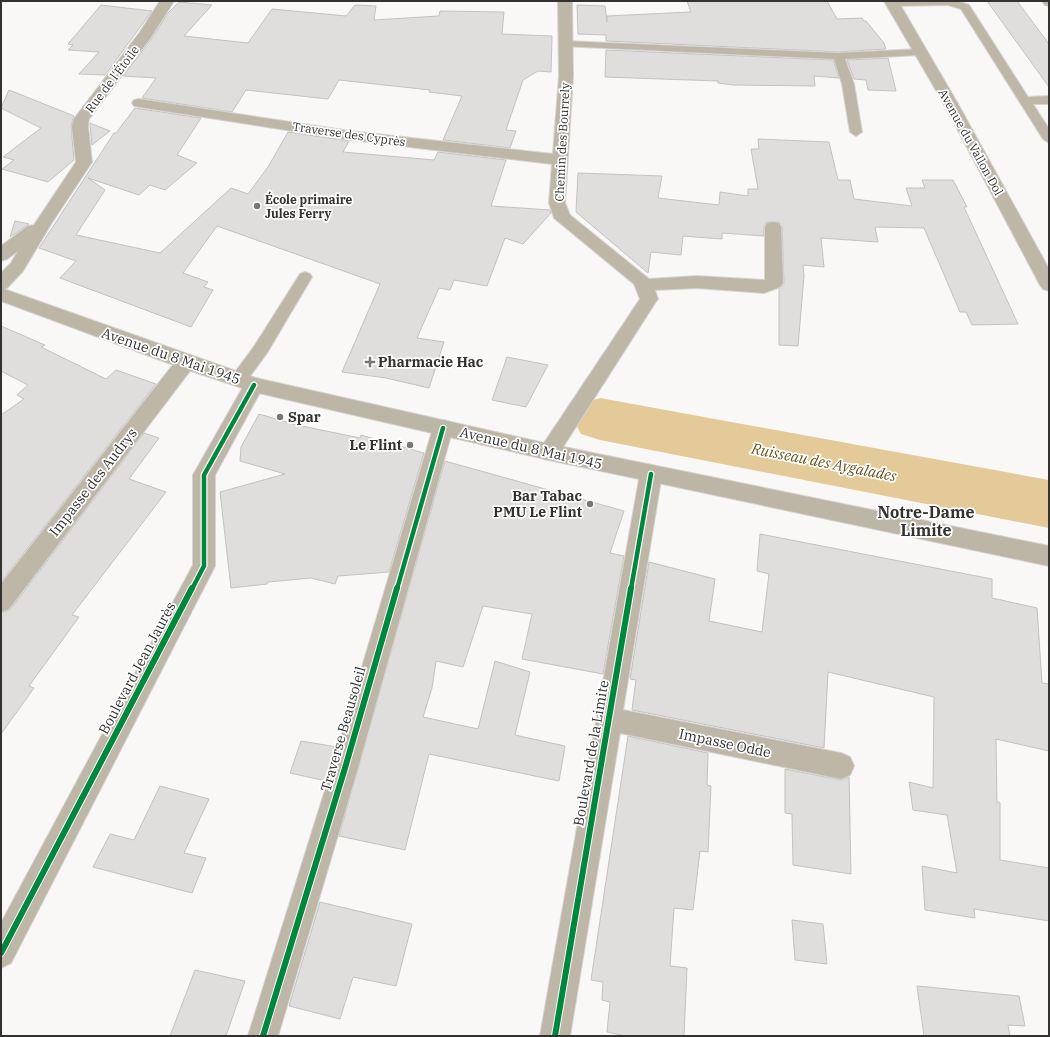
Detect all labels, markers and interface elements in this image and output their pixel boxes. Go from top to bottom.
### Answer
street label: Rue de l'Étoile [82,42,142,116]
street label: Chemin des Bourrely [551,82,573,202]
street label: Avenue du Vallon Dol [935,86,1007,198]
street label: Traverse des Cyprès [292,119,407,149]
place label: École primaire Jules Ferry [265,191,353,221]
marker: École primaire Jules Ferry [252,201,262,211]
street label: Avenue du 8 Mai 1945 [99,324,243,388]
place label: Pharmacie Hac [378,353,484,371]
marker: Pharmacie Hac [365,357,375,367]
place label: Spar [288,408,321,426]
marker: Spar [275,412,285,422]
street label: Avenue du 8 Mai 1945 [458,423,604,473]
street label: Impasse des Audrys [45,424,141,540]
place label: Le Flint [349,436,402,454]
water label: Ruisseau des Aygalades [749,438,898,485]
marker: Le Flint [405,440,415,450]
place label: Bar Tabac PMU Le Flint [493,487,583,521]
marker: Bar Tabac PMU Le Flint [585,499,595,509]
district label: Notre-Dame Limite [878,502,974,540]
street label: Boulevard Jean Jaurès [94,599,180,737]
street label: Traverse Beausoleil [316,664,370,794]
street label: Boulevard de la Limite [569,679,613,827]
street label: Impasse Odde [677,724,773,762]

